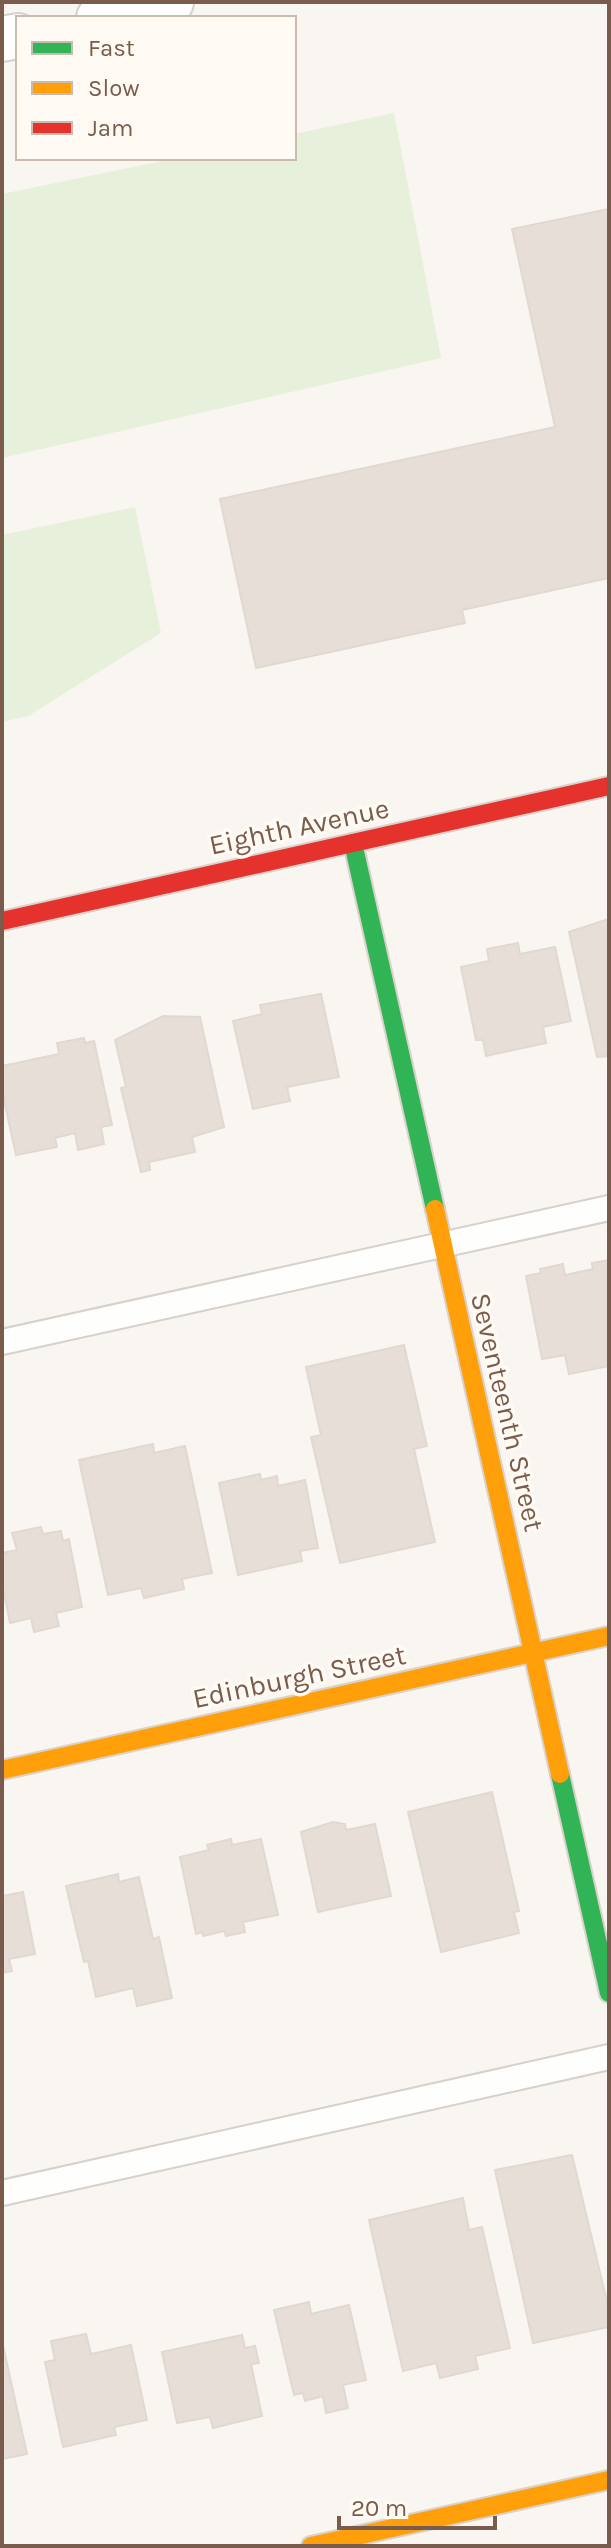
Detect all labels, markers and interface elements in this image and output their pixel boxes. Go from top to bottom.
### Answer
legend [16,16,296,160]
text: Fast [88,34,135,62]
text: Slow [88,74,140,102]
text: Jam [88,114,133,142]
street label: Eighth Avenue [206,791,392,862]
street label: Seventeenth Street [464,1290,551,1535]
street label: Edinburgh Street [190,1638,409,1715]
scale bar [339,2480,495,2530]
text: 20 m [351,2494,407,2522]

